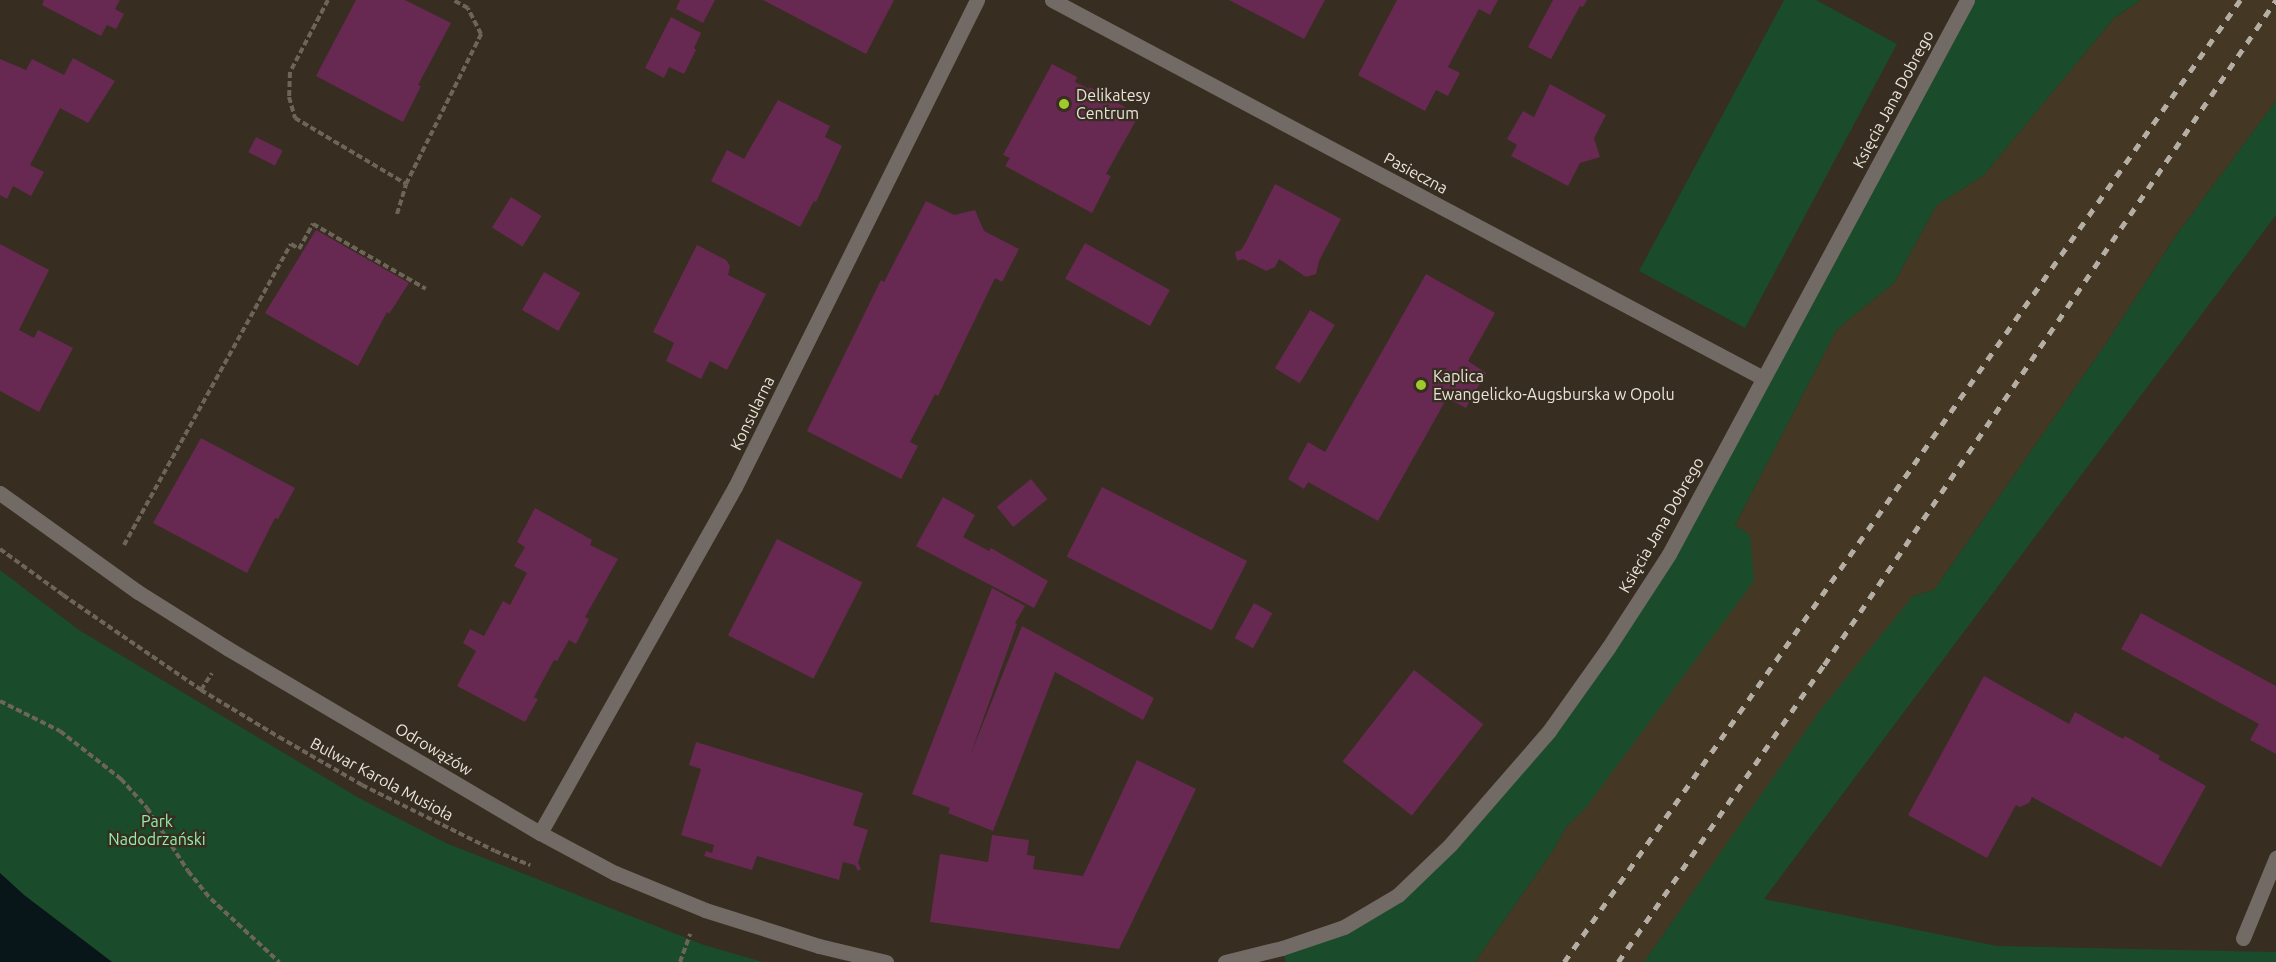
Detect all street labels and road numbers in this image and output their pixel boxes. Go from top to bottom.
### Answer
street label: Księcia Jana Dobrego [1849,27,1937,171]
street label: Pasieczna [1381,148,1451,198]
street label: Konsularna [726,373,778,453]
street label: Księcia Jana Dobrego [1614,454,1708,596]
street label: Odrowążów [392,718,476,780]
street label: Bulwar Karola Musioła [307,733,457,825]

